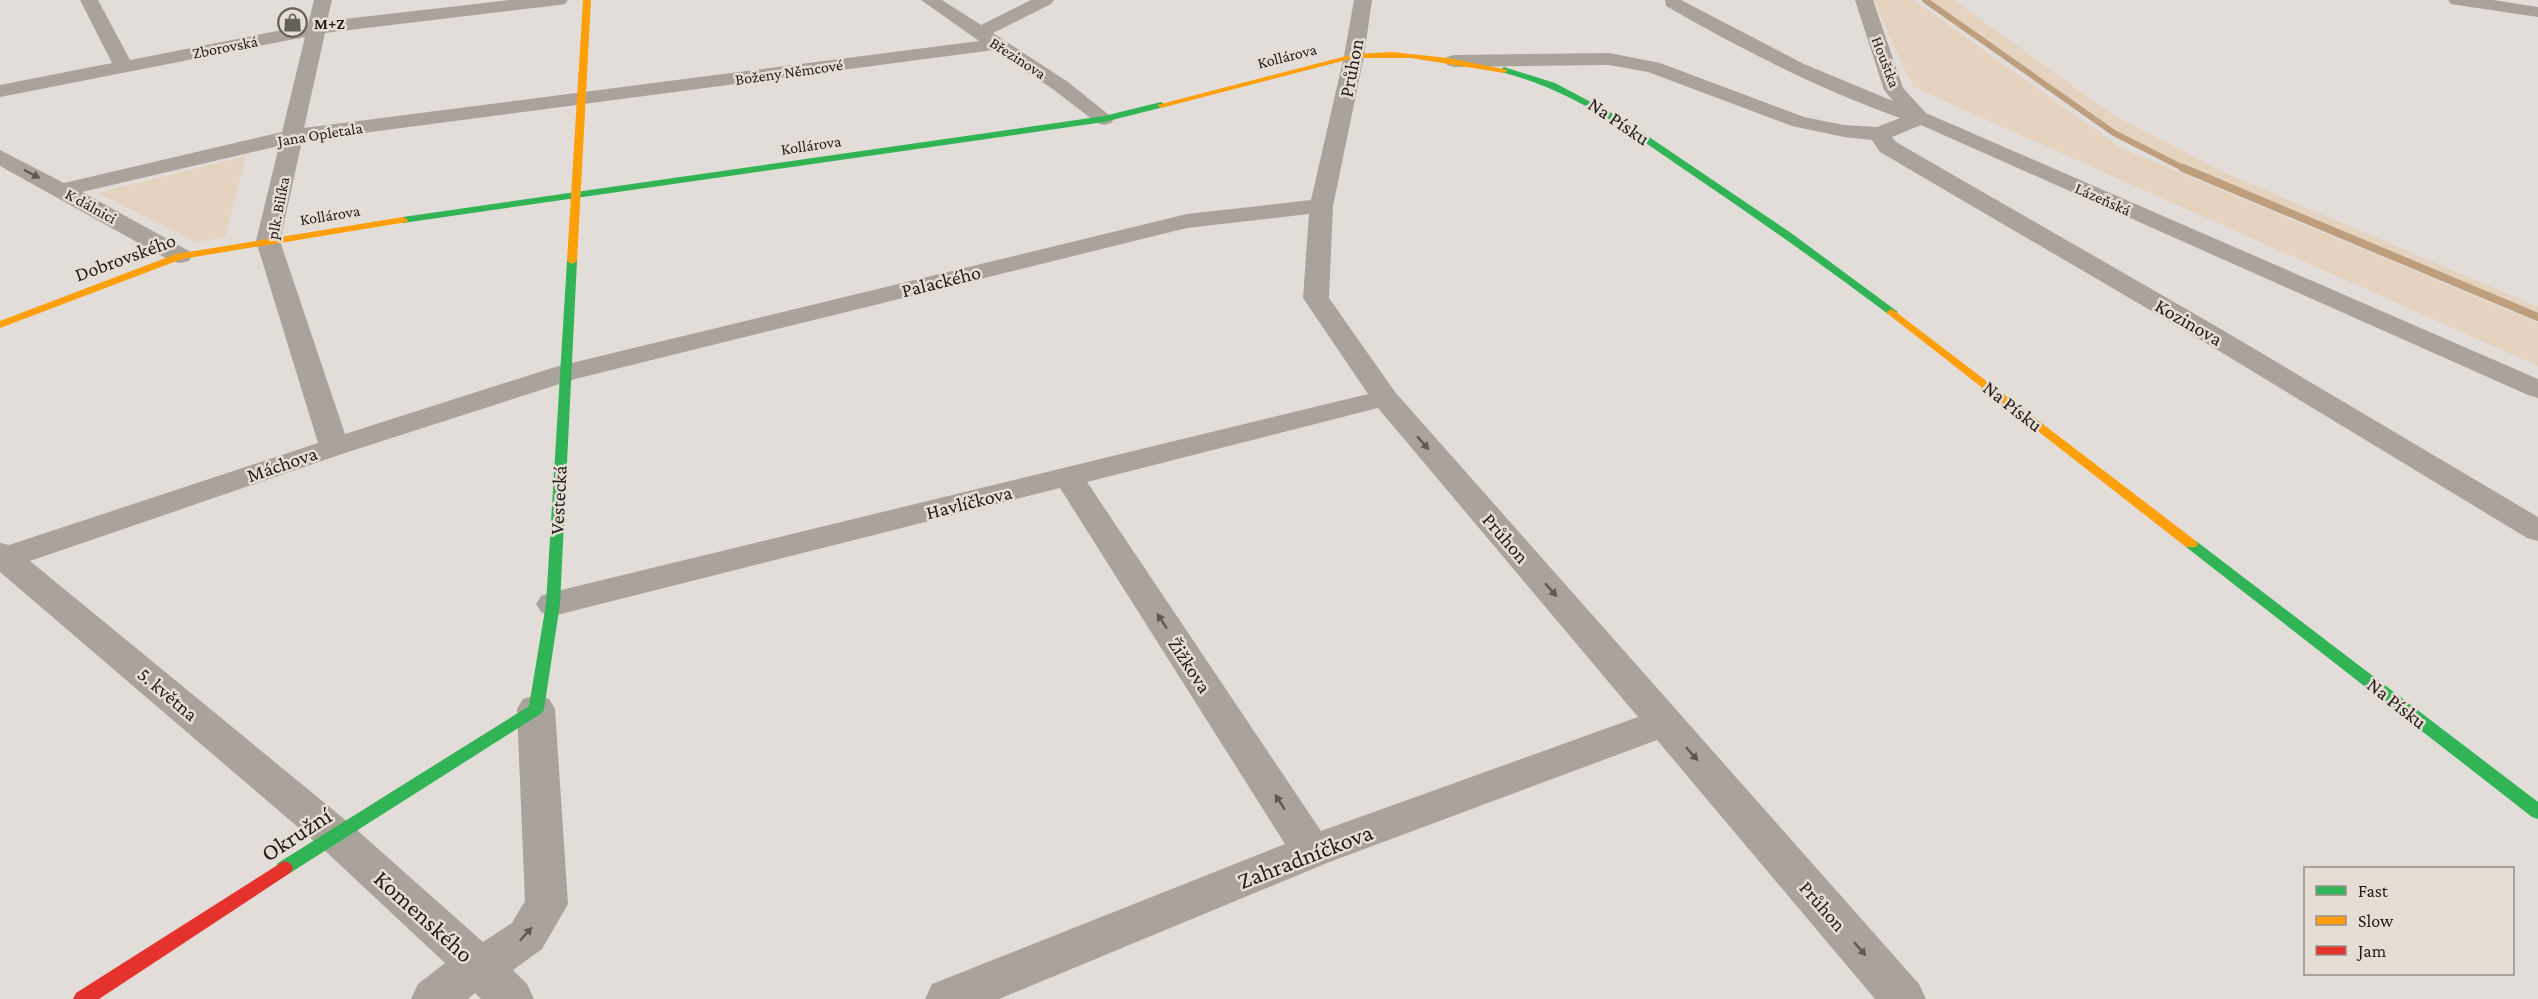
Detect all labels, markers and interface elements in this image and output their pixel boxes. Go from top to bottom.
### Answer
shop icon: M+Z [277,7,309,39]
place label: M+Z [314,15,345,32]
street label: Zborovská [191,32,260,62]
street label: Březinova [987,34,1050,83]
street label: Houštka [1868,34,1904,91]
street label: Průhon [1335,37,1367,99]
street label: Kollárova [1256,40,1319,72]
street label: Boženy Němcové [734,56,844,89]
street label: Na Písku [1584,93,1654,150]
street label: Jana Opletala [274,119,364,150]
street label: Kollárova [780,132,843,158]
one-way arrow [23,169,40,178]
street label: plk. Bilíka [264,175,293,241]
street label: Lázeňská [2073,179,2134,219]
street label: K dálnici [62,185,120,227]
street label: Kollárova [299,202,362,228]
street label: Dobrovského [71,229,179,285]
street label: Palackého [899,261,983,301]
street label: Kozinova [2152,294,2226,350]
street label: Na Písku [1979,376,2047,436]
one-way arrow [1416,435,1429,450]
street label: Máchova [244,442,320,486]
street label: Vestecká [545,465,571,535]
street label: Havlíčkova [924,481,1014,523]
street label: Průhon [1478,508,1534,568]
one-way arrow [1544,582,1557,598]
one-way arrow [1157,613,1168,629]
street label: Žižkova [1164,633,1216,697]
street label: 5. května [134,663,202,725]
street label: Na Písku [2363,673,2431,733]
one-way arrow [1685,746,1699,761]
one-way arrow [1274,795,1286,811]
street label: Okružní [256,801,337,867]
street label: Zahradníčkova [1234,818,1376,894]
street label: Komenského [369,864,479,968]
legend [2304,867,2514,975]
street label: Průhon [1795,876,1851,936]
text: Fast [2358,881,2389,901]
text: Slow [2358,911,2394,931]
one-way arrow [519,927,533,942]
one-way arrow [1853,941,1866,956]
text: Jam [2356,941,2387,961]

